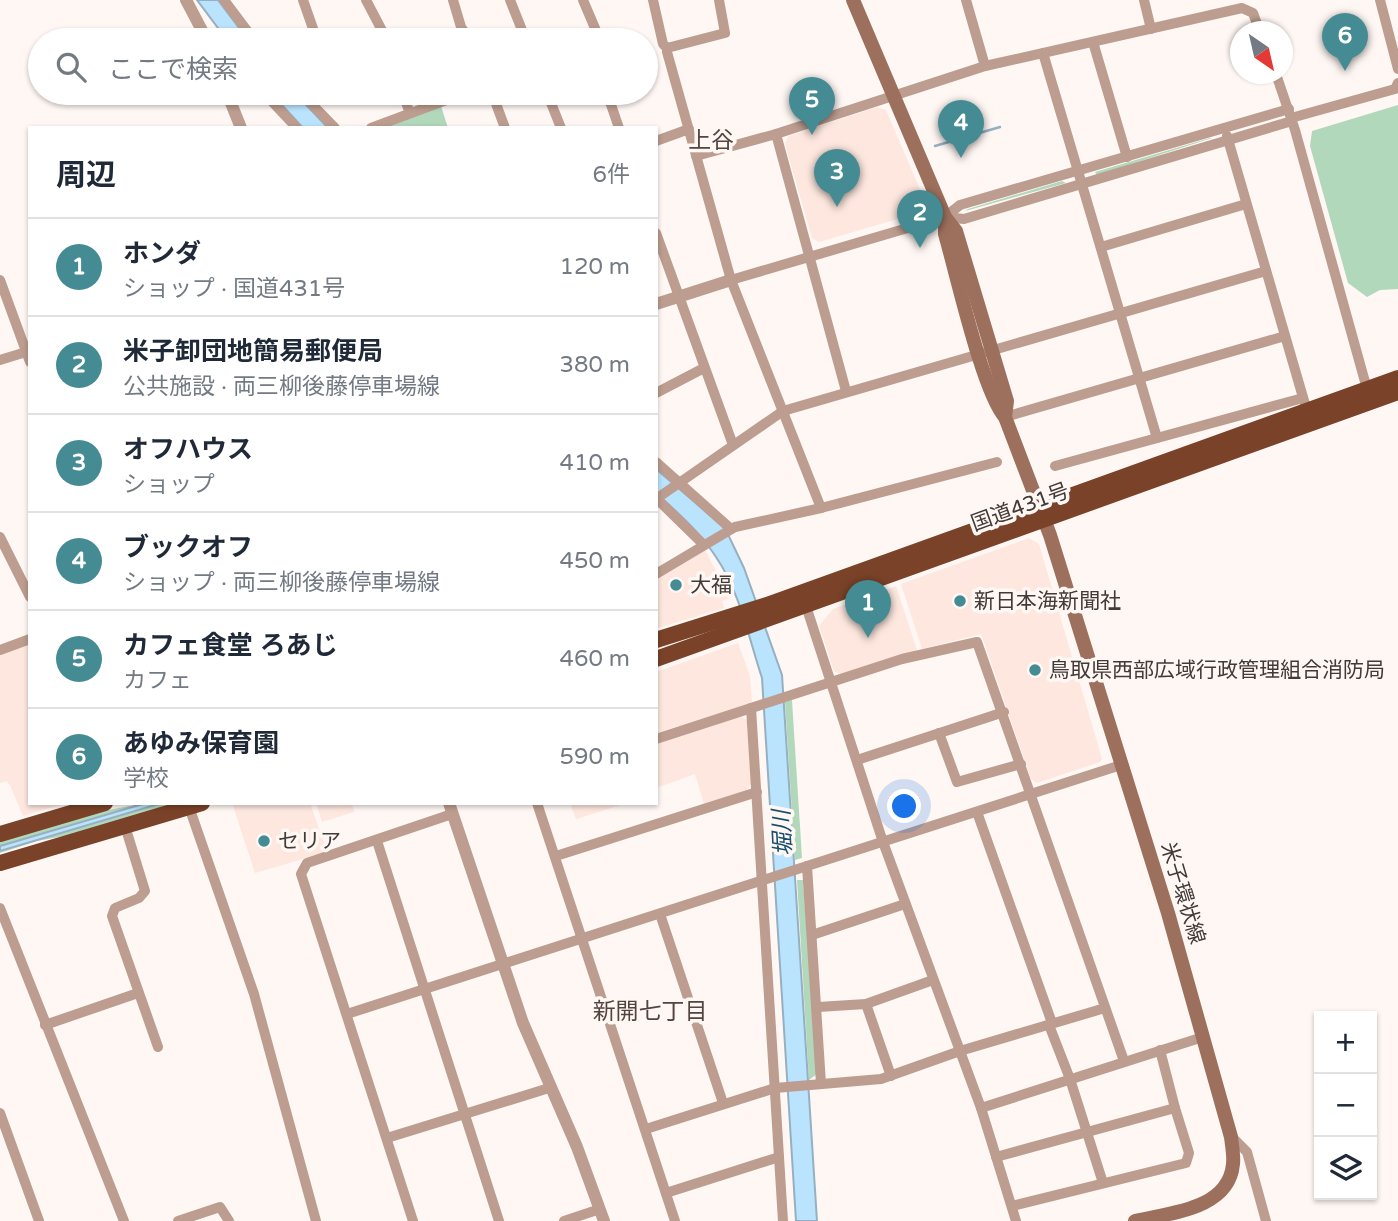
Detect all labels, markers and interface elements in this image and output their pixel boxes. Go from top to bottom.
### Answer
pin: 6 [1322,13,1368,71]
north arrow [1230,21,1293,84]
search box [28,28,658,105]
icon: search [52,48,90,86]
text: ここで検索 [108,54,238,85]
pin: 5 [789,77,835,135]
pin: 4 [938,100,984,158]
district label: 上谷 [688,127,734,155]
pin: 3 [814,149,860,207]
text: 周辺 [56,157,116,194]
text: 6件 [593,161,630,189]
pin: 2 [897,190,943,248]
text: ホンダ [123,238,201,269]
text: 1 [72,253,86,281]
text: 120 m [560,253,630,281]
text: ショップ · 国道431号 [123,275,345,303]
text: 米子卸団地簡易郵便局 [123,336,383,367]
text: 2 [72,351,86,379]
text: 380 m [560,351,630,379]
text: 公共施設 · 両三柳後藤停車場線 [123,373,440,401]
text: オフハウス [123,434,253,465]
text: 3 [72,449,86,477]
text: 410 m [560,449,630,477]
text: ショップ [123,471,215,499]
street label: 国道431号 [968,478,1073,537]
text: ブックオフ [123,532,253,563]
text: 4 [72,547,86,575]
text: 450 m [560,547,630,575]
text: ショップ · 両三柳後藤停車場線 [123,569,440,597]
place label: 大福 [690,573,732,598]
marker: 大福 [668,577,684,593]
pin: 1 [845,580,891,638]
place label: 新日本海新聞社 [974,589,1121,614]
marker: 新日本海新聞社 [952,593,968,609]
text: カフェ食堂 ろあじ [123,630,338,661]
text: 5 [72,645,86,673]
text: 460 m [560,645,630,673]
place label: 鳥取県西部広域行政管理組合消防局 [1049,658,1385,683]
marker: 鳥取県西部広域行政管理組合消防局 [1027,662,1043,678]
text: カフェ [123,667,192,695]
text: あゆみ保育園 [123,728,279,759]
text: 6 [72,743,86,771]
text: 590 m [560,743,630,771]
text: 学校 [123,765,169,793]
your location [887,789,921,823]
water label: 堀川 [768,806,798,857]
place label: セリア [278,829,341,854]
marker: セリア [256,833,272,849]
street label: 米子環状線 [1155,839,1210,947]
district label: 新開七丁目 [593,998,708,1026]
map controls [1314,1011,1377,1200]
button: + [1314,1011,1377,1074]
button: − [1314,1074,1377,1137]
button: layers [1314,1137,1377,1200]

